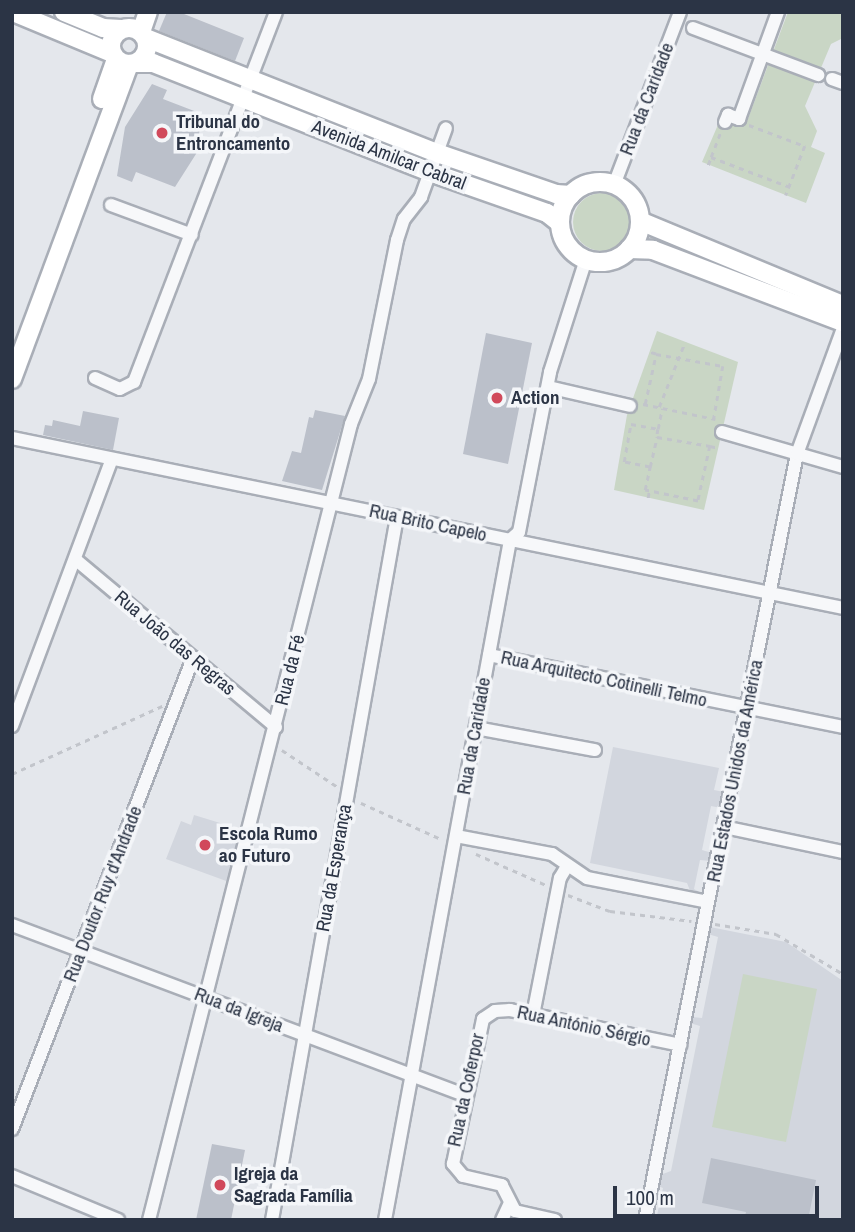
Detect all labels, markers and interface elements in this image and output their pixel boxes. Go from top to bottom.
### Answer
street label: Rua da Caridade [615,40,679,158]
place label: Tribunal do Entroncamento [176,111,290,155]
street label: Avenida Amilcar Cabral [308,115,470,195]
marker: Tribunal do Entroncamento [154,125,170,141]
place label: Action [511,387,559,409]
marker: Action [489,390,505,406]
street label: Rua Brito Capelo [367,499,489,547]
street label: Rua João das Regras [110,586,240,700]
street label: Rua da Fé [270,632,310,708]
street label: Rua Arquitecto Cotinelli Telmo [498,646,710,712]
street label: Rua Estados Unidos da América [702,657,768,885]
street label: Rua da Caridade [452,676,496,796]
street label: Rua da Esperança [312,802,356,934]
street label: Rua Doutor Ruy d'Andrade [59,803,147,985]
place label: Escola Rumo ao Futuro [219,823,318,867]
marker: Escola Rumo ao Futuro [197,837,213,853]
street label: Rua da Igreja [191,983,287,1037]
street label: Rua António Sérgio [515,1001,653,1051]
street label: Rua da Coferpor [443,1031,489,1149]
place label: Igreja da Sagrada Família [234,1163,353,1207]
scale bar [617,1172,824,1216]
marker: Igreja da Sagrada Família [212,1177,228,1193]
text: 100 m [626,1183,674,1212]

